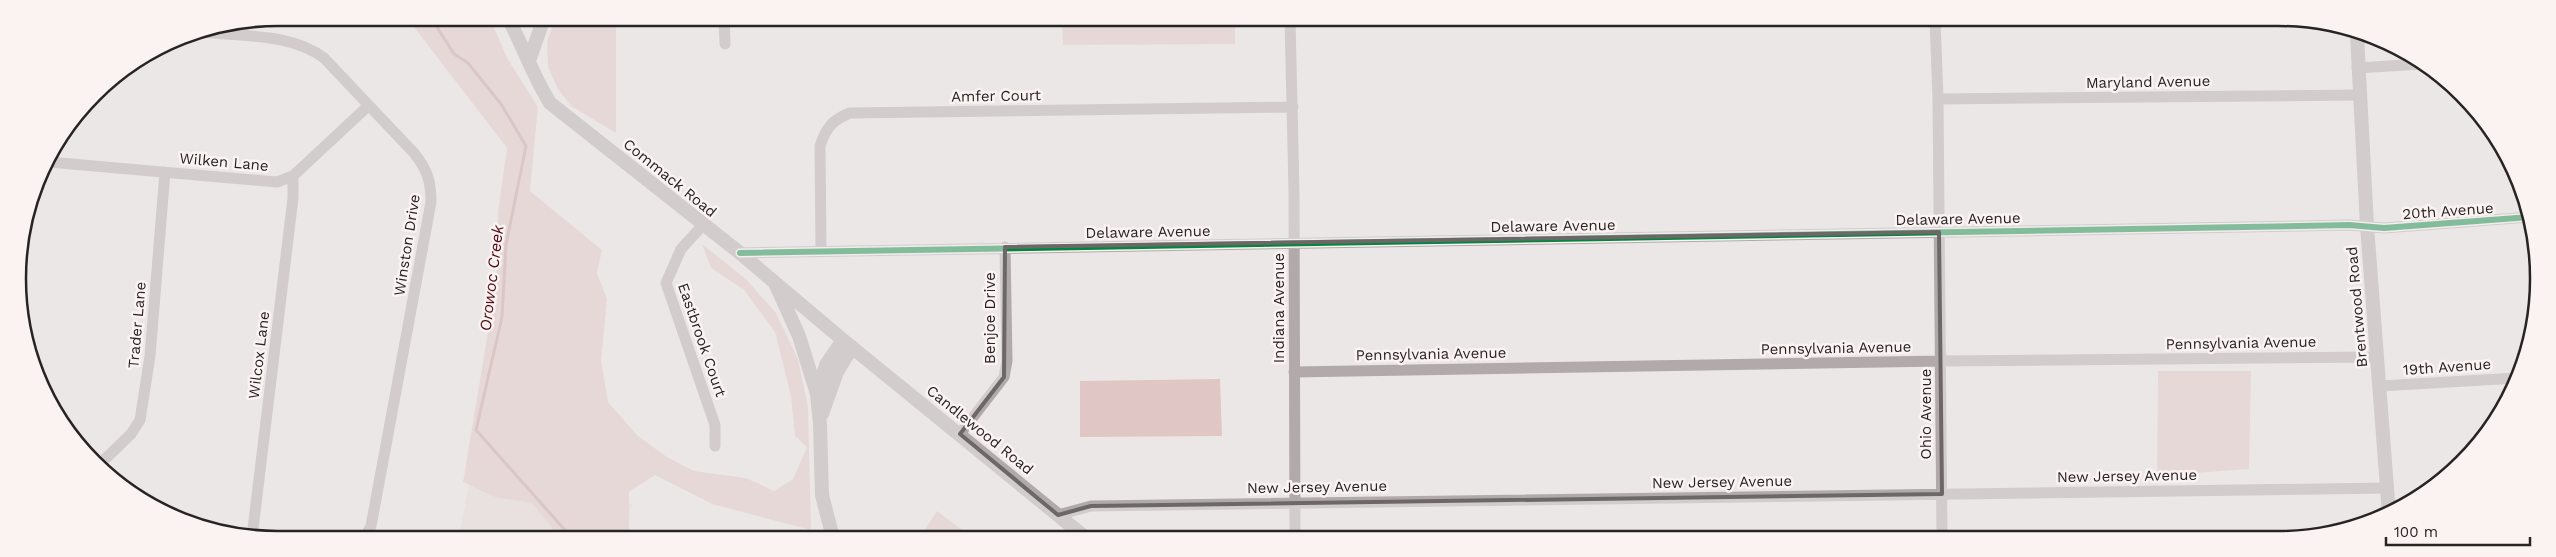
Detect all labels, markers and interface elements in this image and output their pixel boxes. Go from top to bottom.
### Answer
street label: Maryland Avenue [2086,72,2210,92]
street label: Amfer Court [951,86,1042,106]
street label: Commack Road [620,135,720,221]
street label: Wilken Lane [179,149,269,175]
street label: Winston Drive [390,193,424,297]
street label: 20th Avenue [2402,199,2494,223]
street label: Delaware Avenue [1895,209,2021,229]
street label: Delaware Avenue [1490,216,1616,236]
street label: Delaware Avenue [1085,222,1211,242]
water label: Orowoc Creek [476,223,508,332]
street label: Brentwood Road [2343,246,2371,368]
street label: Indiana Avenue [1270,253,1288,363]
street label: Benjoe Drive [981,272,999,364]
street label: Trader Lane [124,281,150,369]
street label: Eastbrook Court [674,281,730,400]
street label: Wilcox Lane [245,310,273,400]
street label: Pennsylvania Avenue [2165,333,2317,353]
street label: Pennsylvania Avenue [1760,338,1912,358]
street label: Pennsylvania Avenue [1355,344,1507,364]
street label: 19th Avenue [2402,355,2492,379]
street label: Ohio Avenue [1917,369,1935,460]
street label: Candlewood Road [923,381,1037,479]
street label: New Jersey Avenue [2057,466,2197,486]
street label: New Jersey Avenue [1652,472,1792,492]
street label: New Jersey Avenue [1247,477,1387,497]
scale bar [2386,514,2530,546]
text: 100 m [2394,523,2438,541]

